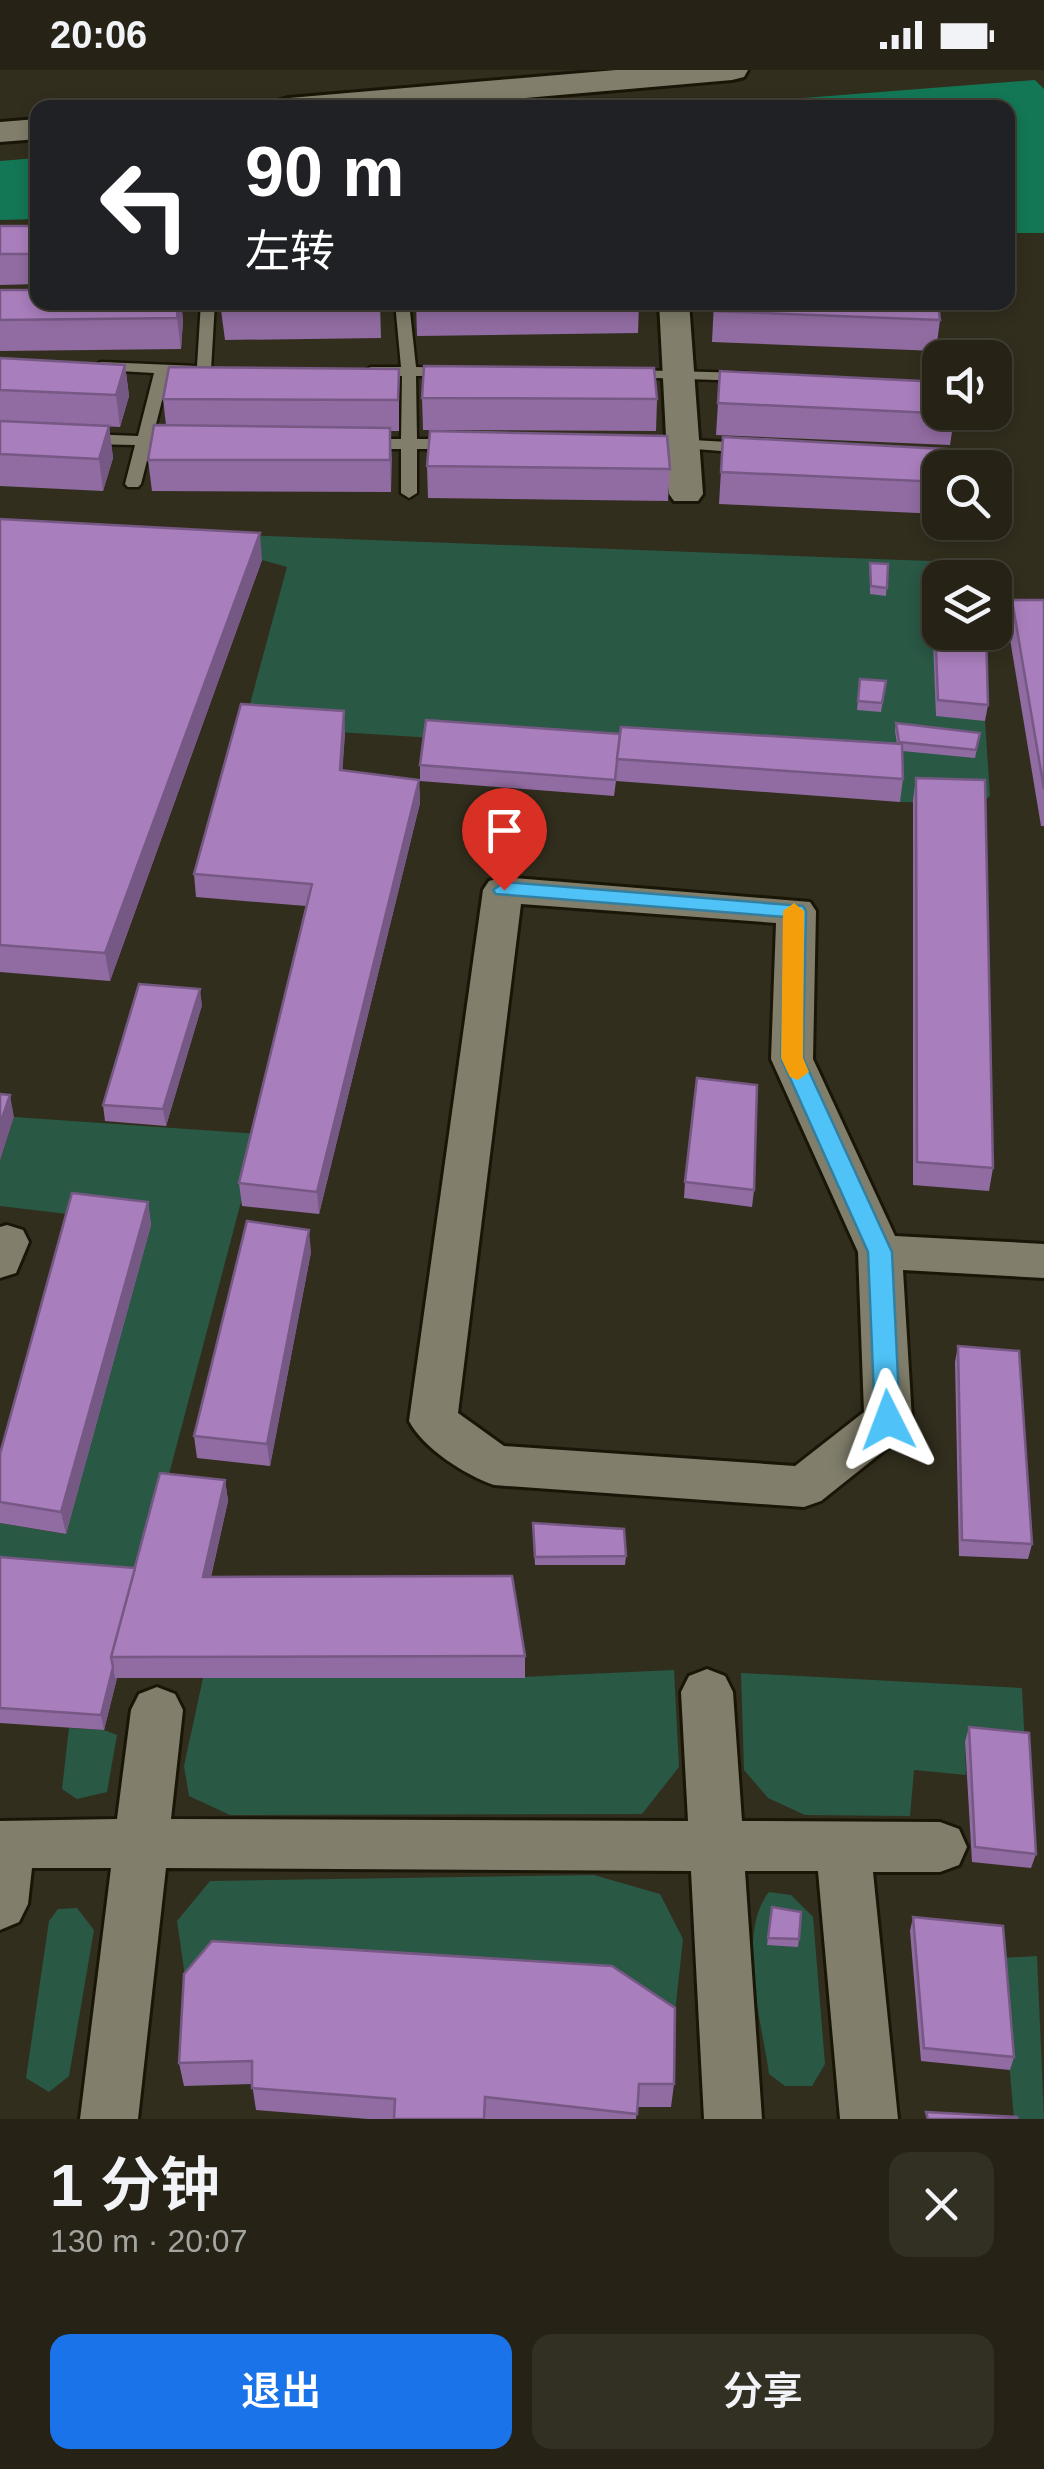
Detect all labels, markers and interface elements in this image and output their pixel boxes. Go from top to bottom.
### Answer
text: 20:06 [50,14,147,56]
text: 90 m [245,133,405,211]
icon: left [80,140,210,270]
text: 左转 [245,226,335,277]
map controls [922,340,1012,650]
button: sound [922,340,1012,430]
button: search [922,450,1012,540]
button: layers [922,560,1012,650]
pin [462,788,547,891]
icon: arrive [477,803,532,858]
position arrow [836,1368,940,1472]
text: 1 分钟 [50,2152,220,2219]
button: close [889,2152,994,2257]
text: 130 m · 20:07 [50,2223,247,2259]
button: 退出 [50,2334,512,2449]
button: 分享 [532,2334,994,2449]

